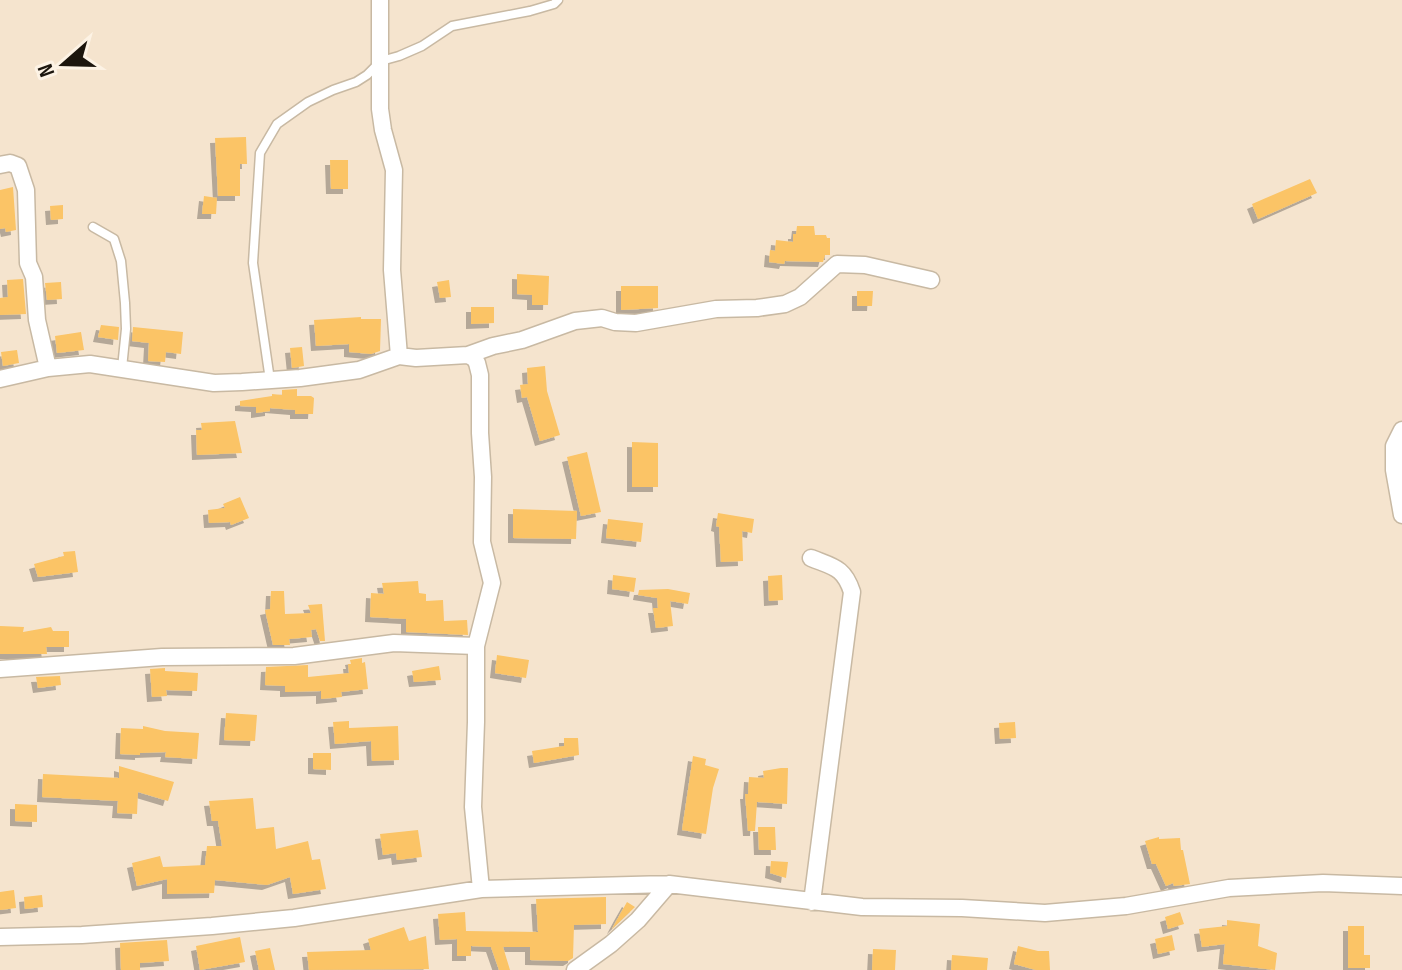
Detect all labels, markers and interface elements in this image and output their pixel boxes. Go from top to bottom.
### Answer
north arrow [24,24,104,104]
text: N [32,60,61,80]

